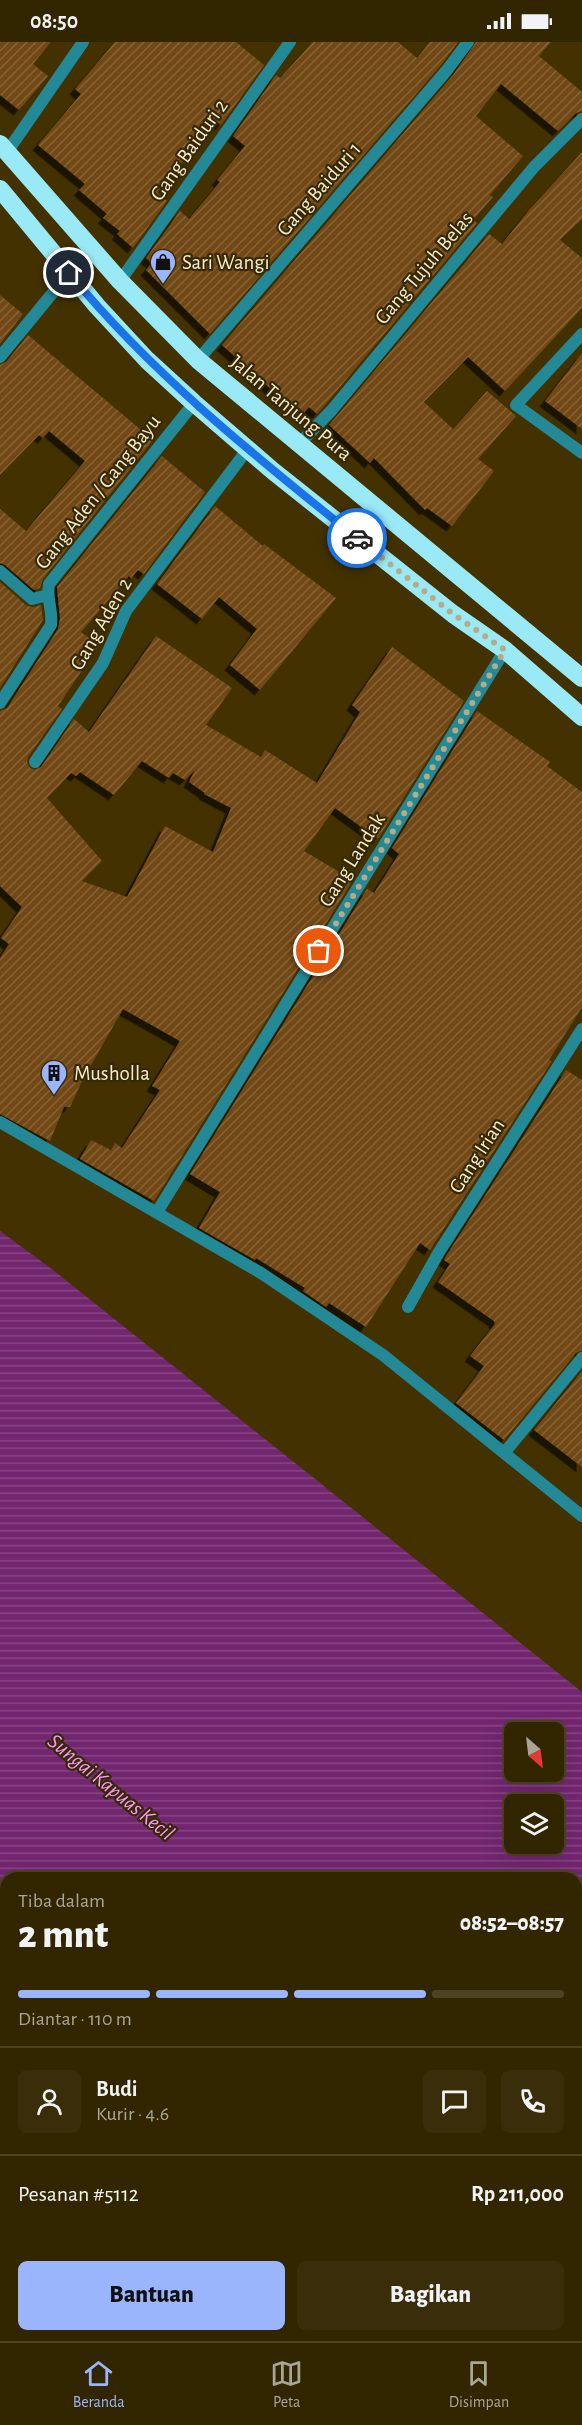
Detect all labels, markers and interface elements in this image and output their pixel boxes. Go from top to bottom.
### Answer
text: 08:50 [30,10,78,32]
street label: Gang Baiduri 2 [146,95,232,205]
street label: Gang Baiduri 1 [273,138,365,240]
street label: Gang Tujuh Belas [371,208,477,328]
pin [43,247,94,298]
shop icon: Sari Wangi [148,247,178,285]
place label: Sari Wangi [182,252,270,273]
icon: home [52,256,85,289]
street label: Jalan Tanjung Pura [226,351,356,465]
street label: Gang Aden / Gang Bayu [31,411,165,573]
courier [327,508,387,568]
icon: car [341,522,374,555]
street label: Gang Aden 2 [66,574,136,674]
street label: Gang Landak [315,809,389,910]
pin [293,925,344,976]
icon: bag [302,934,335,967]
building icon: Musholla [39,1058,69,1096]
place label: Musholla [74,1063,150,1084]
street label: Gang Irian [445,1115,509,1197]
north arrow [504,1722,564,1782]
map controls [504,1722,564,1854]
water label: Sungai Kapuas Kecil [43,1730,178,1845]
button: layers [504,1794,564,1854]
text: Tiba dalam [18,1891,105,1911]
text: 08:52–08:57 [460,1912,564,1934]
text: 2 mnt [18,1916,108,1955]
text: Diantar · 110 m [18,2009,132,2029]
button: person [18,2070,81,2133]
button: chat [423,2070,486,2133]
button: phone [501,2070,564,2133]
text: Budi [96,2078,138,2100]
text: Kurir · 4.6 [96,2104,169,2124]
text: Pesanan #5112 [18,2183,139,2205]
text: Rp 211,000 [471,2183,564,2205]
button: Bantuan [18,2261,285,2330]
button: Bagikan [297,2261,564,2330]
tab: Beranda [73,2357,125,2412]
tab: Peta [270,2357,303,2412]
tab: Disimpan [449,2357,509,2412]

